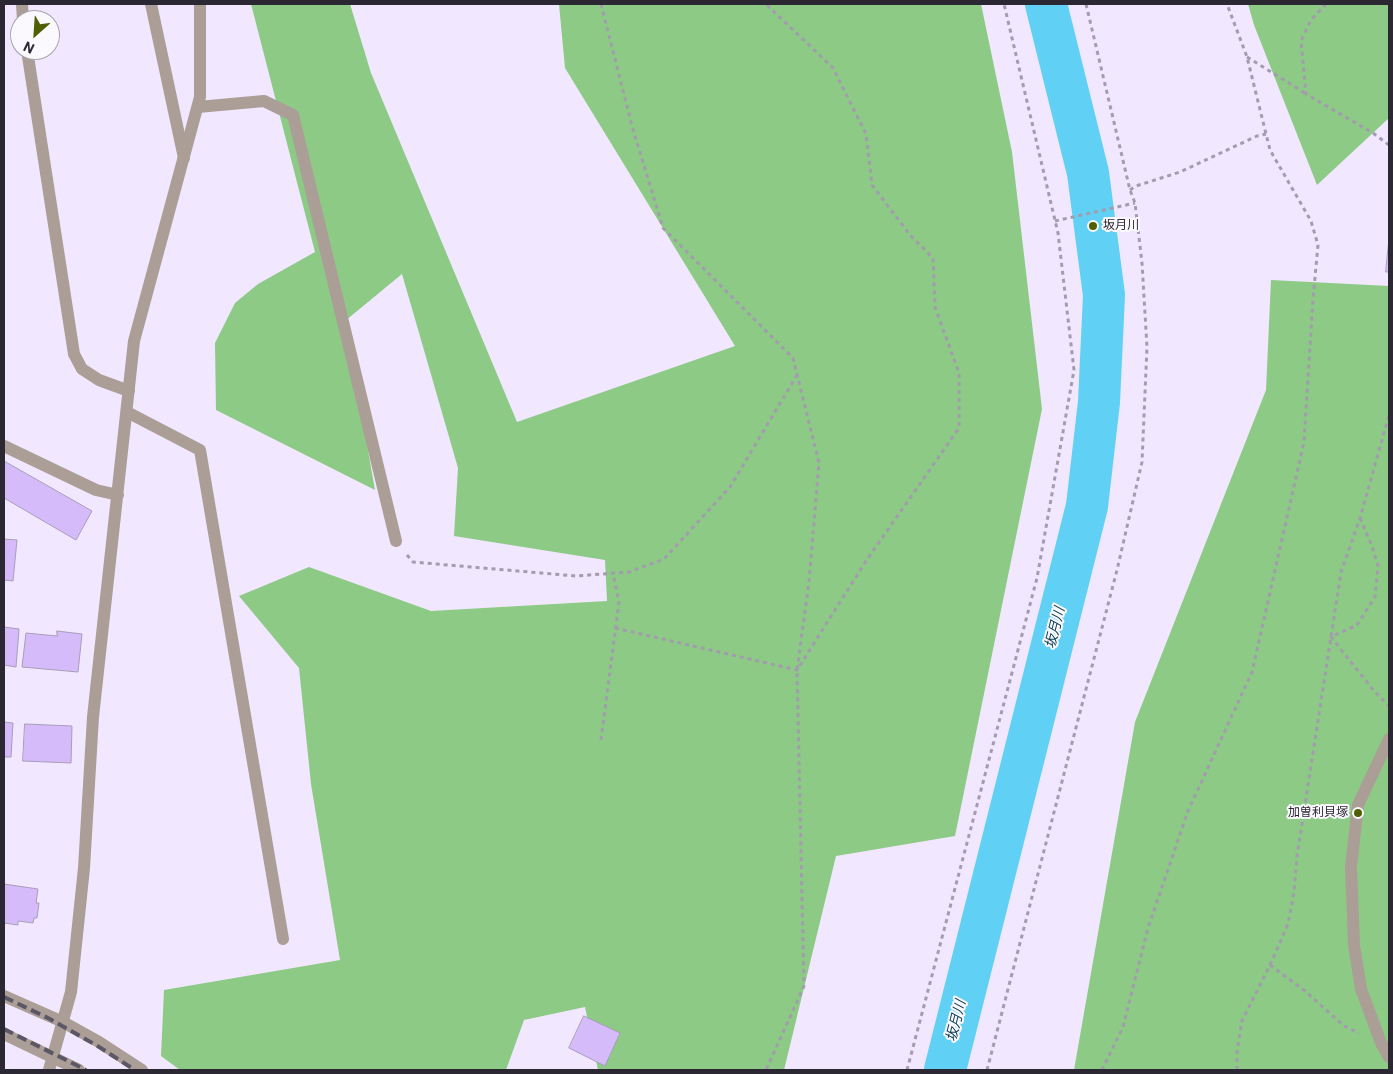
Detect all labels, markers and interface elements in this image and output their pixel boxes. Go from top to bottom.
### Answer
north arrow [10,10,60,60]
text: N [21,38,37,57]
place label: 坂月川 [1103,219,1139,233]
marker: 坂月川 [1087,220,1099,232]
water label: 坂月川 [1043,606,1069,650]
place label: 加曽利貝塚 [1288,806,1348,820]
marker: 加曽利貝塚 [1352,807,1364,819]
water label: 坂月川 [944,999,970,1043]

